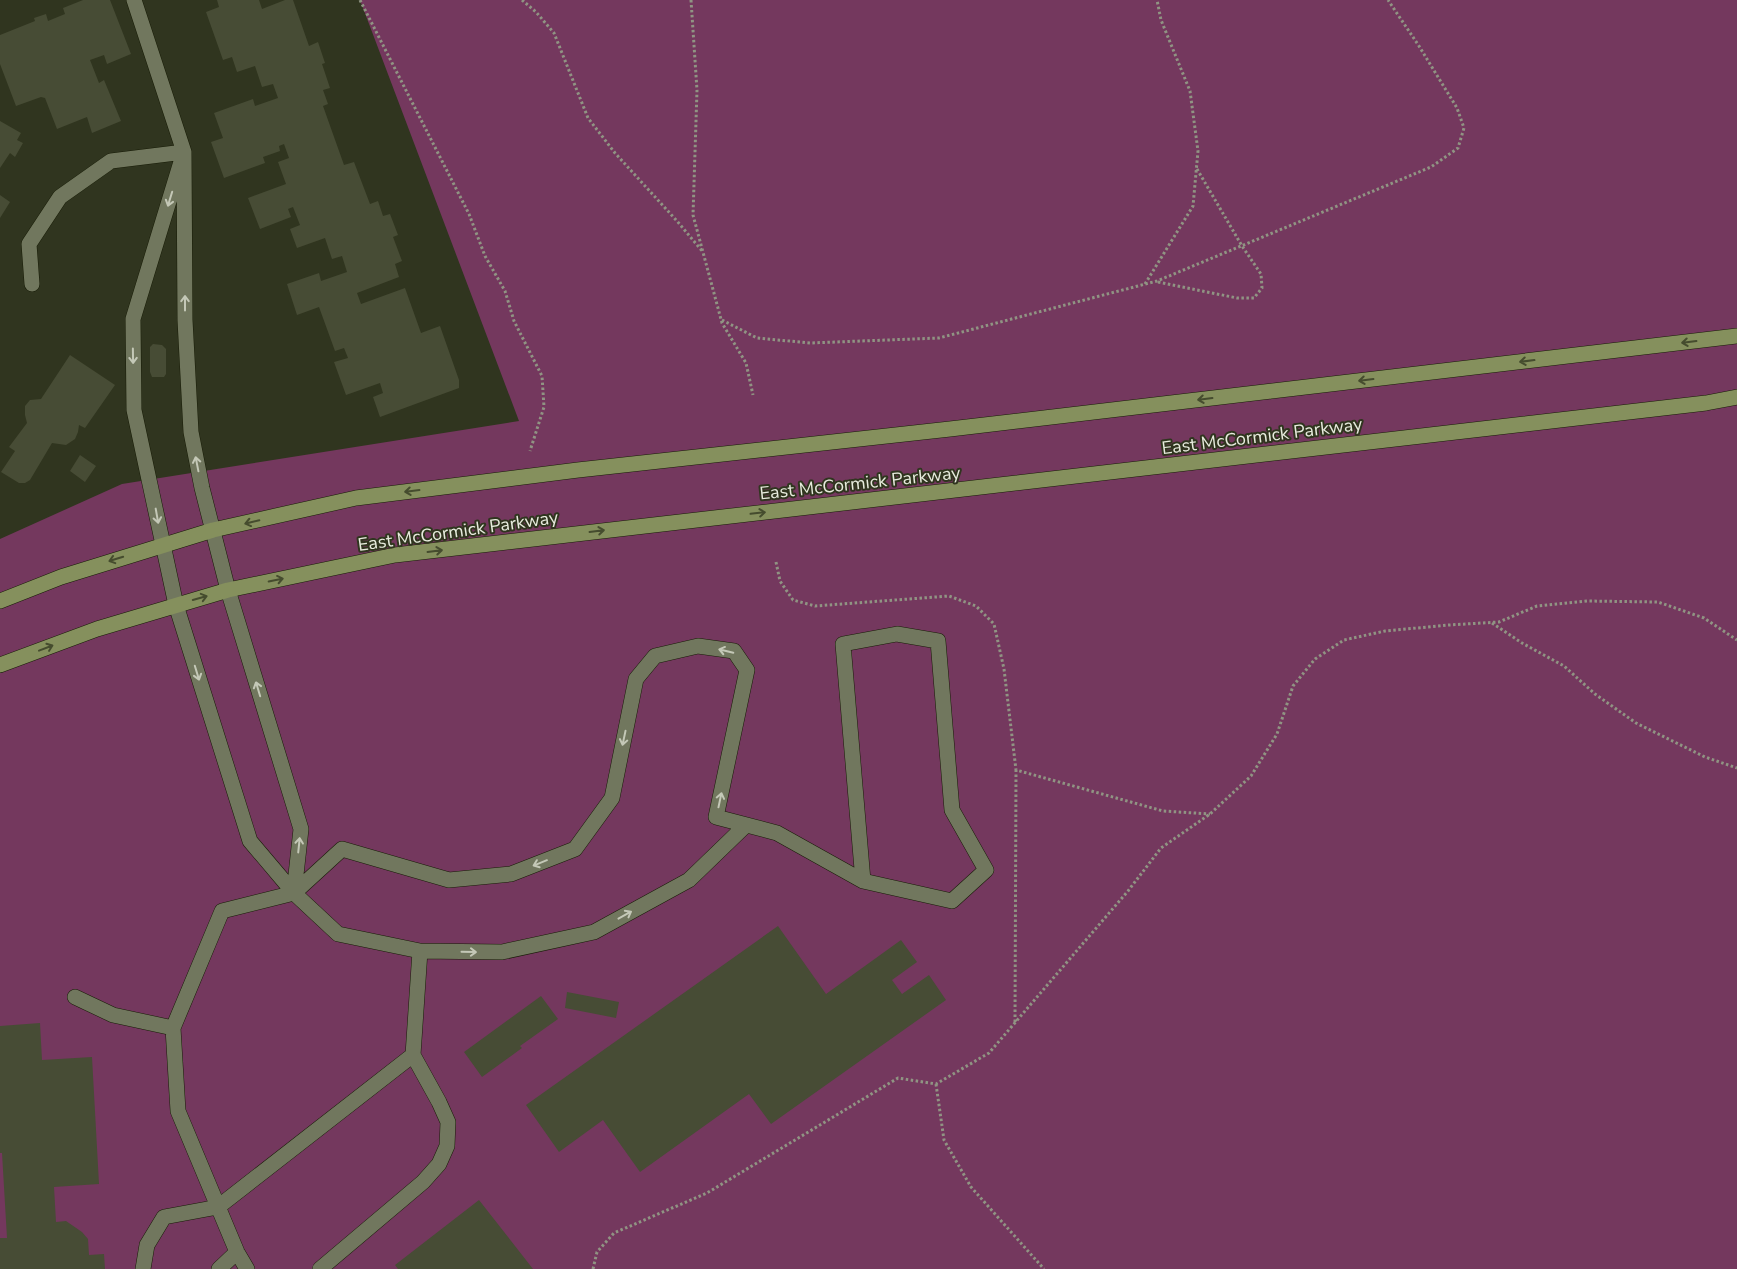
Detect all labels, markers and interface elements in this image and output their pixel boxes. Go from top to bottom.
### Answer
one-way arrow [165,190,174,206]
one-way arrow [180,295,190,311]
one-way arrow [1681,337,1697,347]
one-way arrow [128,347,138,363]
one-way arrow [1520,356,1536,366]
one-way arrow [1358,375,1374,385]
one-way arrow [1197,394,1213,404]
street label: East McCormick Parkway [1160,412,1364,460]
one-way arrow [192,457,202,473]
street label: East McCormick Parkway [758,460,962,505]
one-way arrow [404,486,420,496]
street label: East McCormick Parkway [356,505,560,557]
one-way arrow [153,507,163,523]
one-way arrow [750,508,766,518]
one-way arrow [245,517,261,527]
one-way arrow [588,526,604,536]
one-way arrow [427,546,443,556]
one-way arrow [108,555,124,565]
one-way arrow [267,575,283,584]
one-way arrow [192,593,208,603]
one-way arrow [37,643,53,652]
one-way arrow [719,645,735,655]
one-way arrow [193,665,203,681]
one-way arrow [253,681,263,697]
one-way arrow [619,729,628,745]
one-way arrow [716,792,725,808]
one-way arrow [295,837,304,853]
one-way arrow [532,859,548,868]
one-way arrow [617,910,632,919]
one-way arrow [460,947,477,957]

